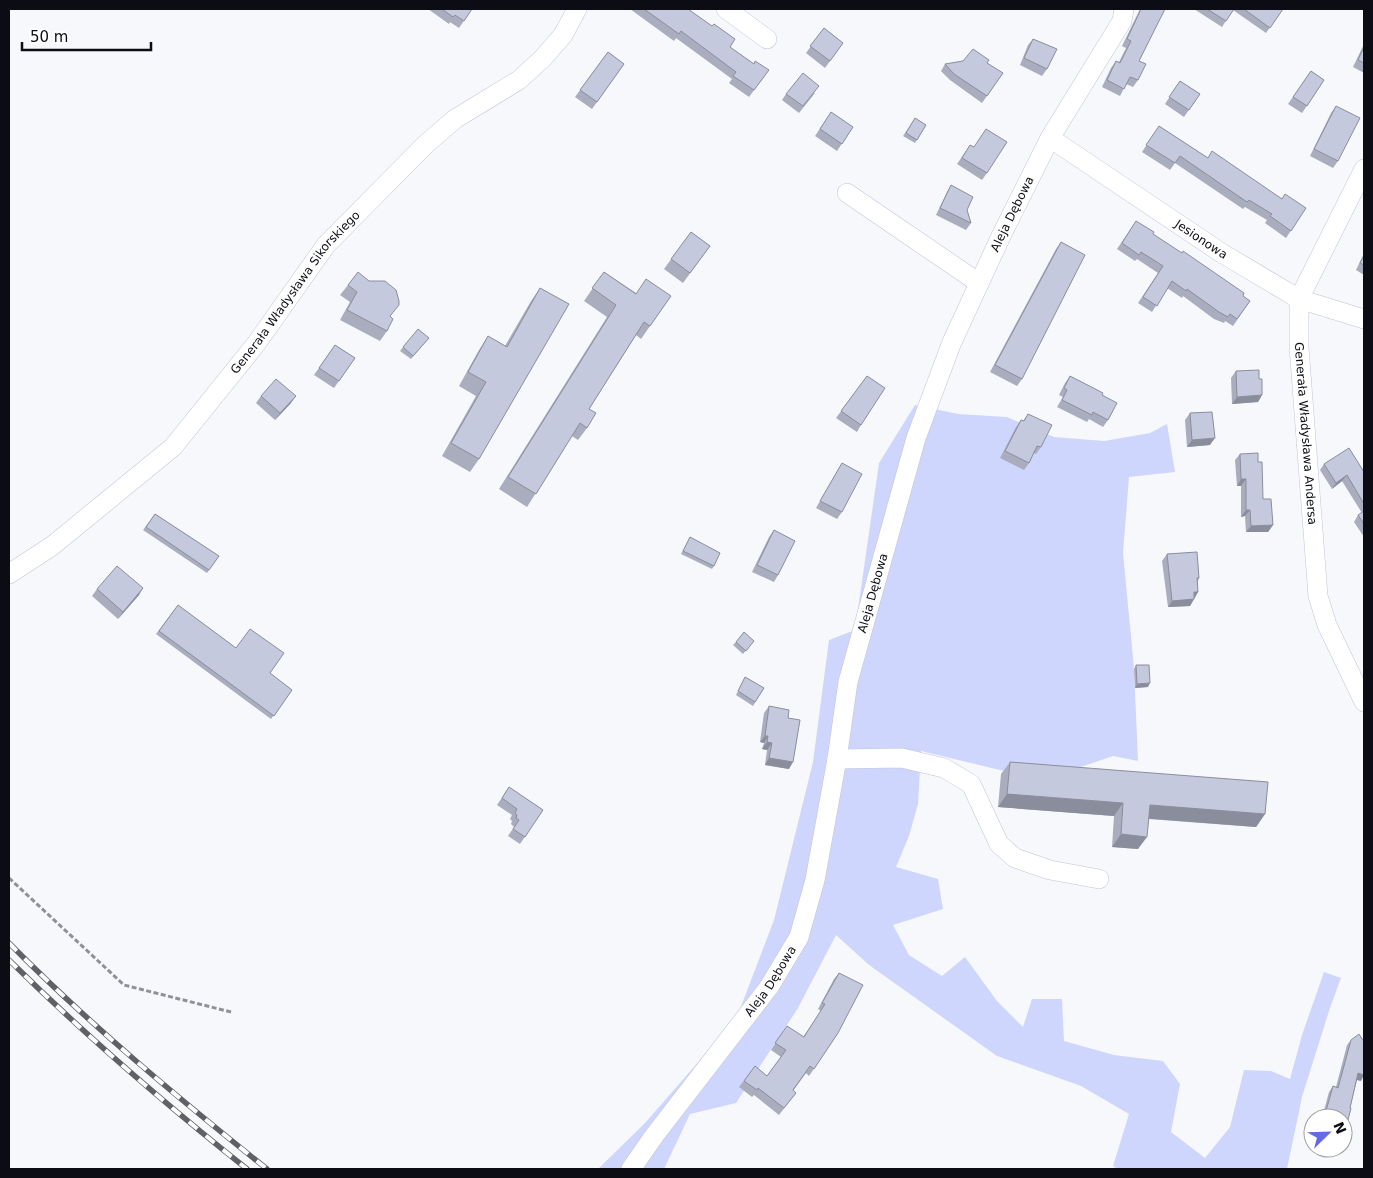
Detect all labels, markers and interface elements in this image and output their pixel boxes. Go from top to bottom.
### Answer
scale bar [22,20,151,52]
text: 50 m [30,28,68,46]
street label: Aleja Dębowa [988,174,1037,254]
street label: Generała Władysława Sikorskiego [228,208,363,377]
street label: Jesionowa [1172,216,1230,262]
street label: Generała Władysława Andersa [1292,342,1320,525]
street label: Aleja Dębowa [855,552,891,635]
street label: Aleja Dębowa [742,943,799,1019]
north arrow [1303,1108,1353,1158]
text: N [1330,1119,1350,1136]

